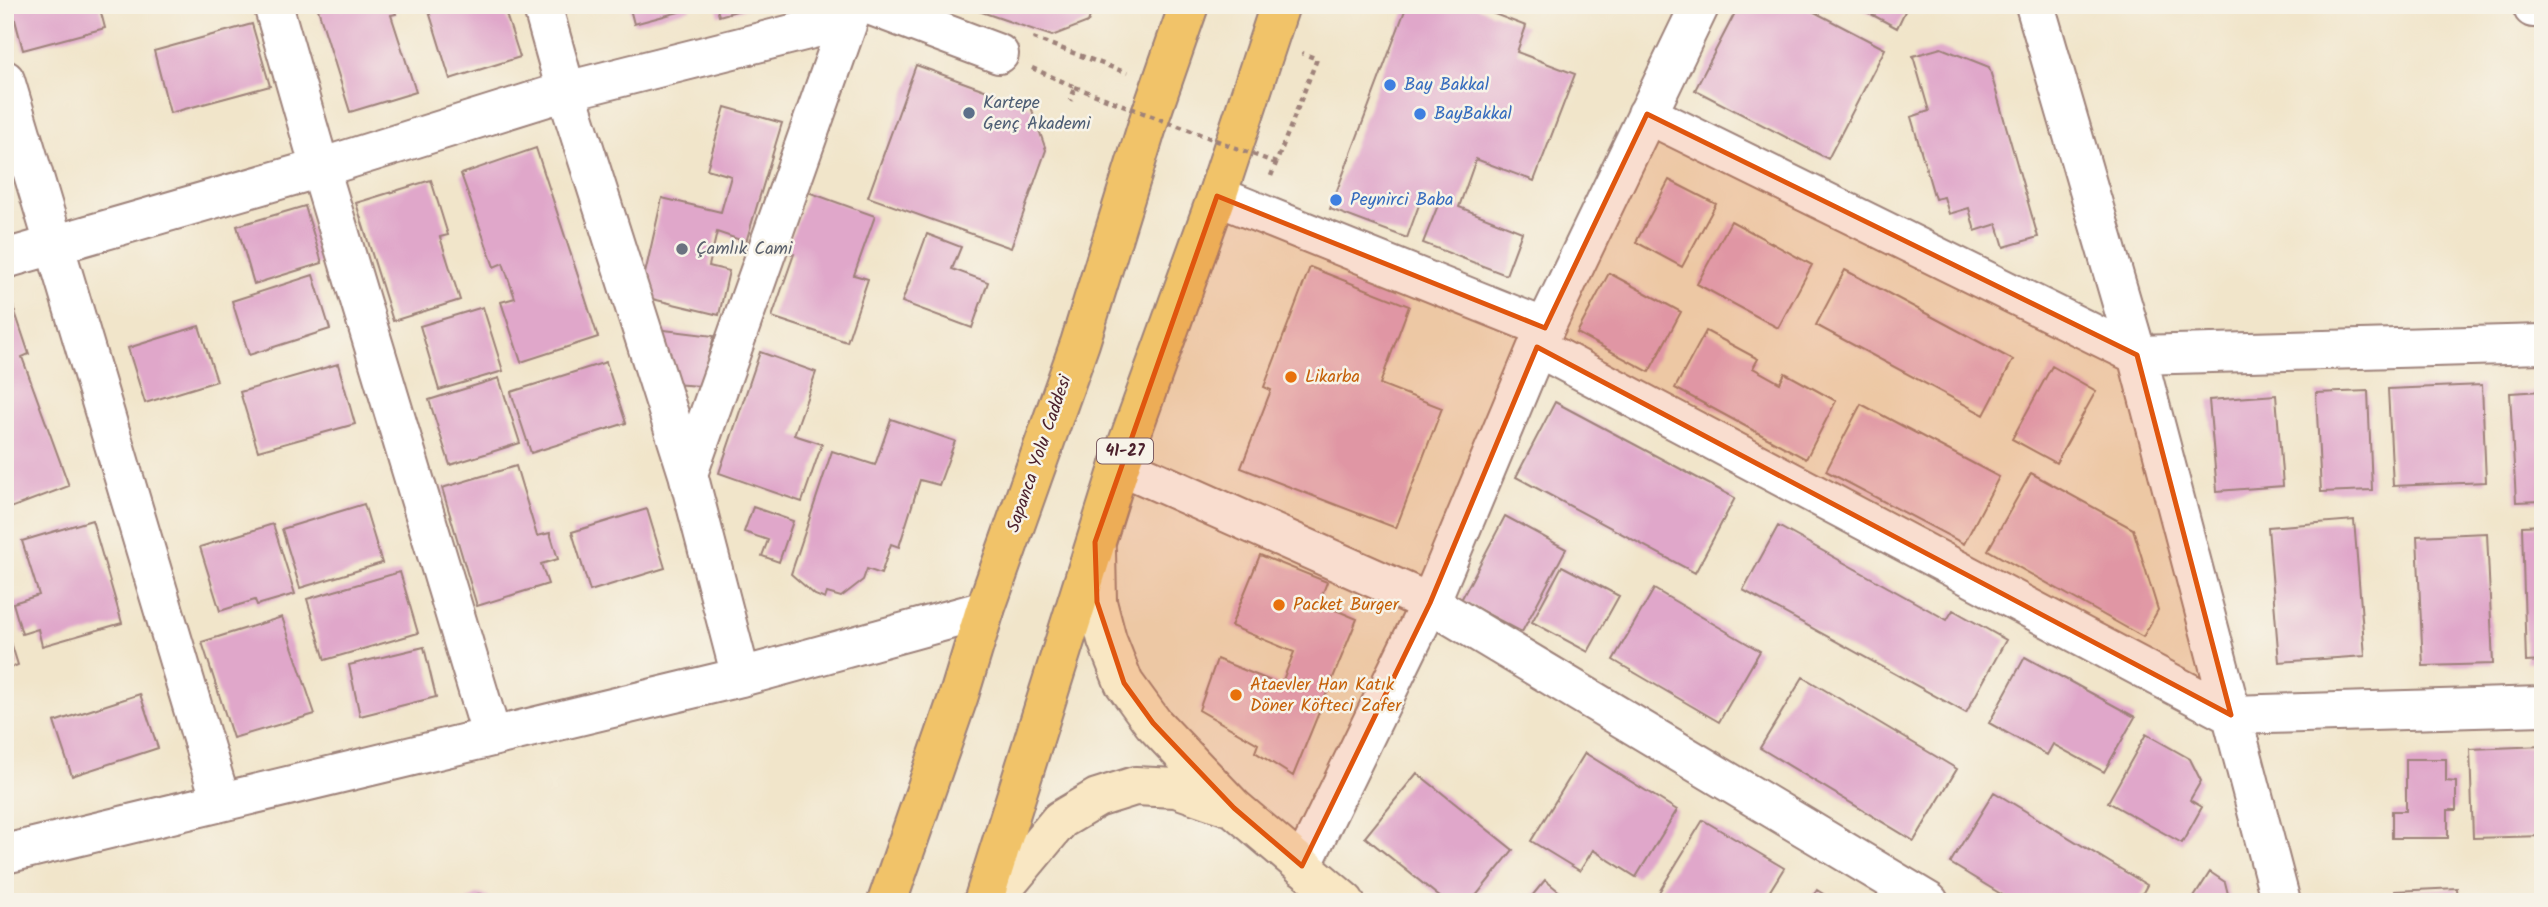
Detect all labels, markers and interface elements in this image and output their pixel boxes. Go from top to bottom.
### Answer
place label: Bay Bakkal [1404,71,1490,100]
marker: Bay Bakkal [1382,77,1398,93]
place label: Kartepe Genç Akademi [983,89,1091,139]
place label: BayBakkal [1434,100,1513,129]
marker: Kartepe Genç Akademi [961,105,977,121]
marker: BayBakkal [1412,106,1428,122]
place label: Peynirci Baba [1350,186,1453,215]
marker: Peynirci Baba [1328,192,1344,208]
place label: Çamlık Cami [696,235,793,264]
marker: Çamlık Cami [674,241,690,257]
place label: Likarba [1305,363,1360,392]
marker: Likarba [1283,369,1299,385]
street label: Sapanca Yolu Caddesi [1000,371,1081,536]
road number: 41-27 [1097,438,1153,464]
place label: Packet Burger [1293,591,1400,620]
marker: Packet Burger [1271,597,1287,613]
place label: Ataevler Han Katık Döner Köfteci Zafer [1250,671,1402,721]
marker: Ataevler Han Katık Döner Köfteci Zafer [1228,687,1244,703]

